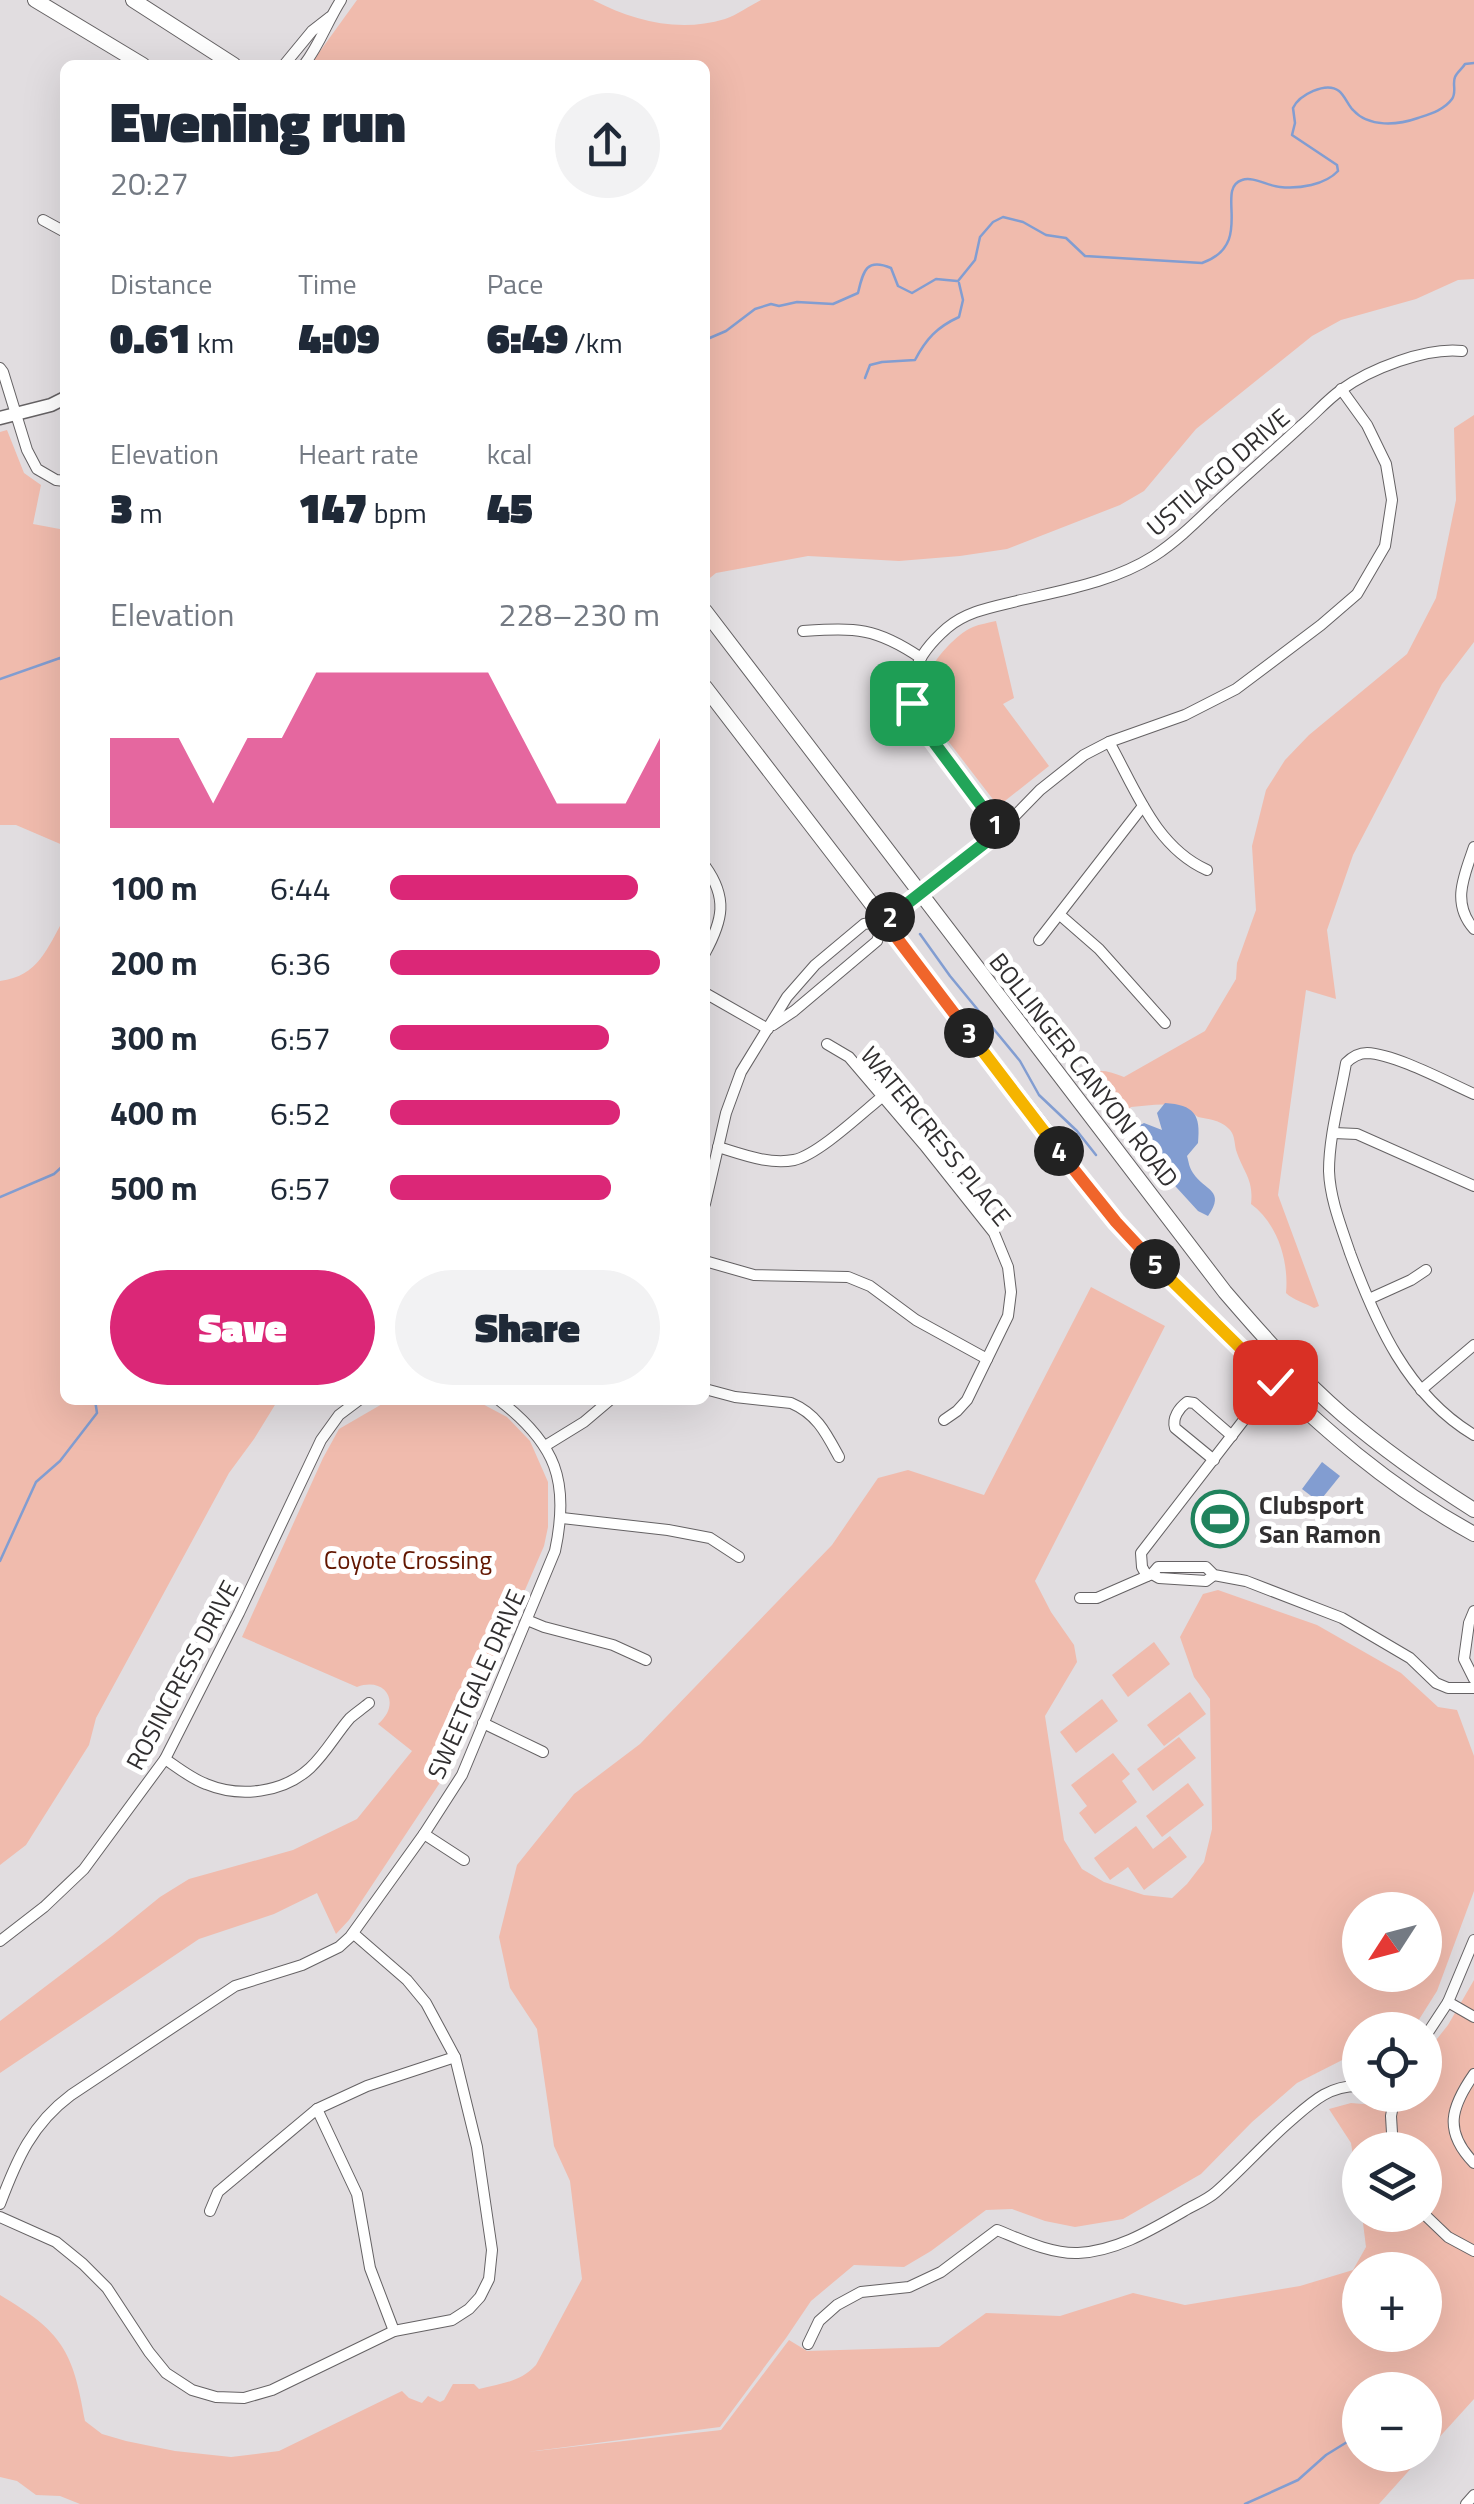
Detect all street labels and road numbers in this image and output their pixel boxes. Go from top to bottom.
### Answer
street label: USTILAGO DRIVE [1138,399,1298,545]
street label: BOLLINGER CANYON ROAD [980,945,1188,1195]
street label: WATERCRESS PLACE [851,1038,1021,1234]
street label: ROSINCRESS DRIVE [116,1573,248,1777]
street label: SWEETGALE DRIVE [417,1583,535,1785]

